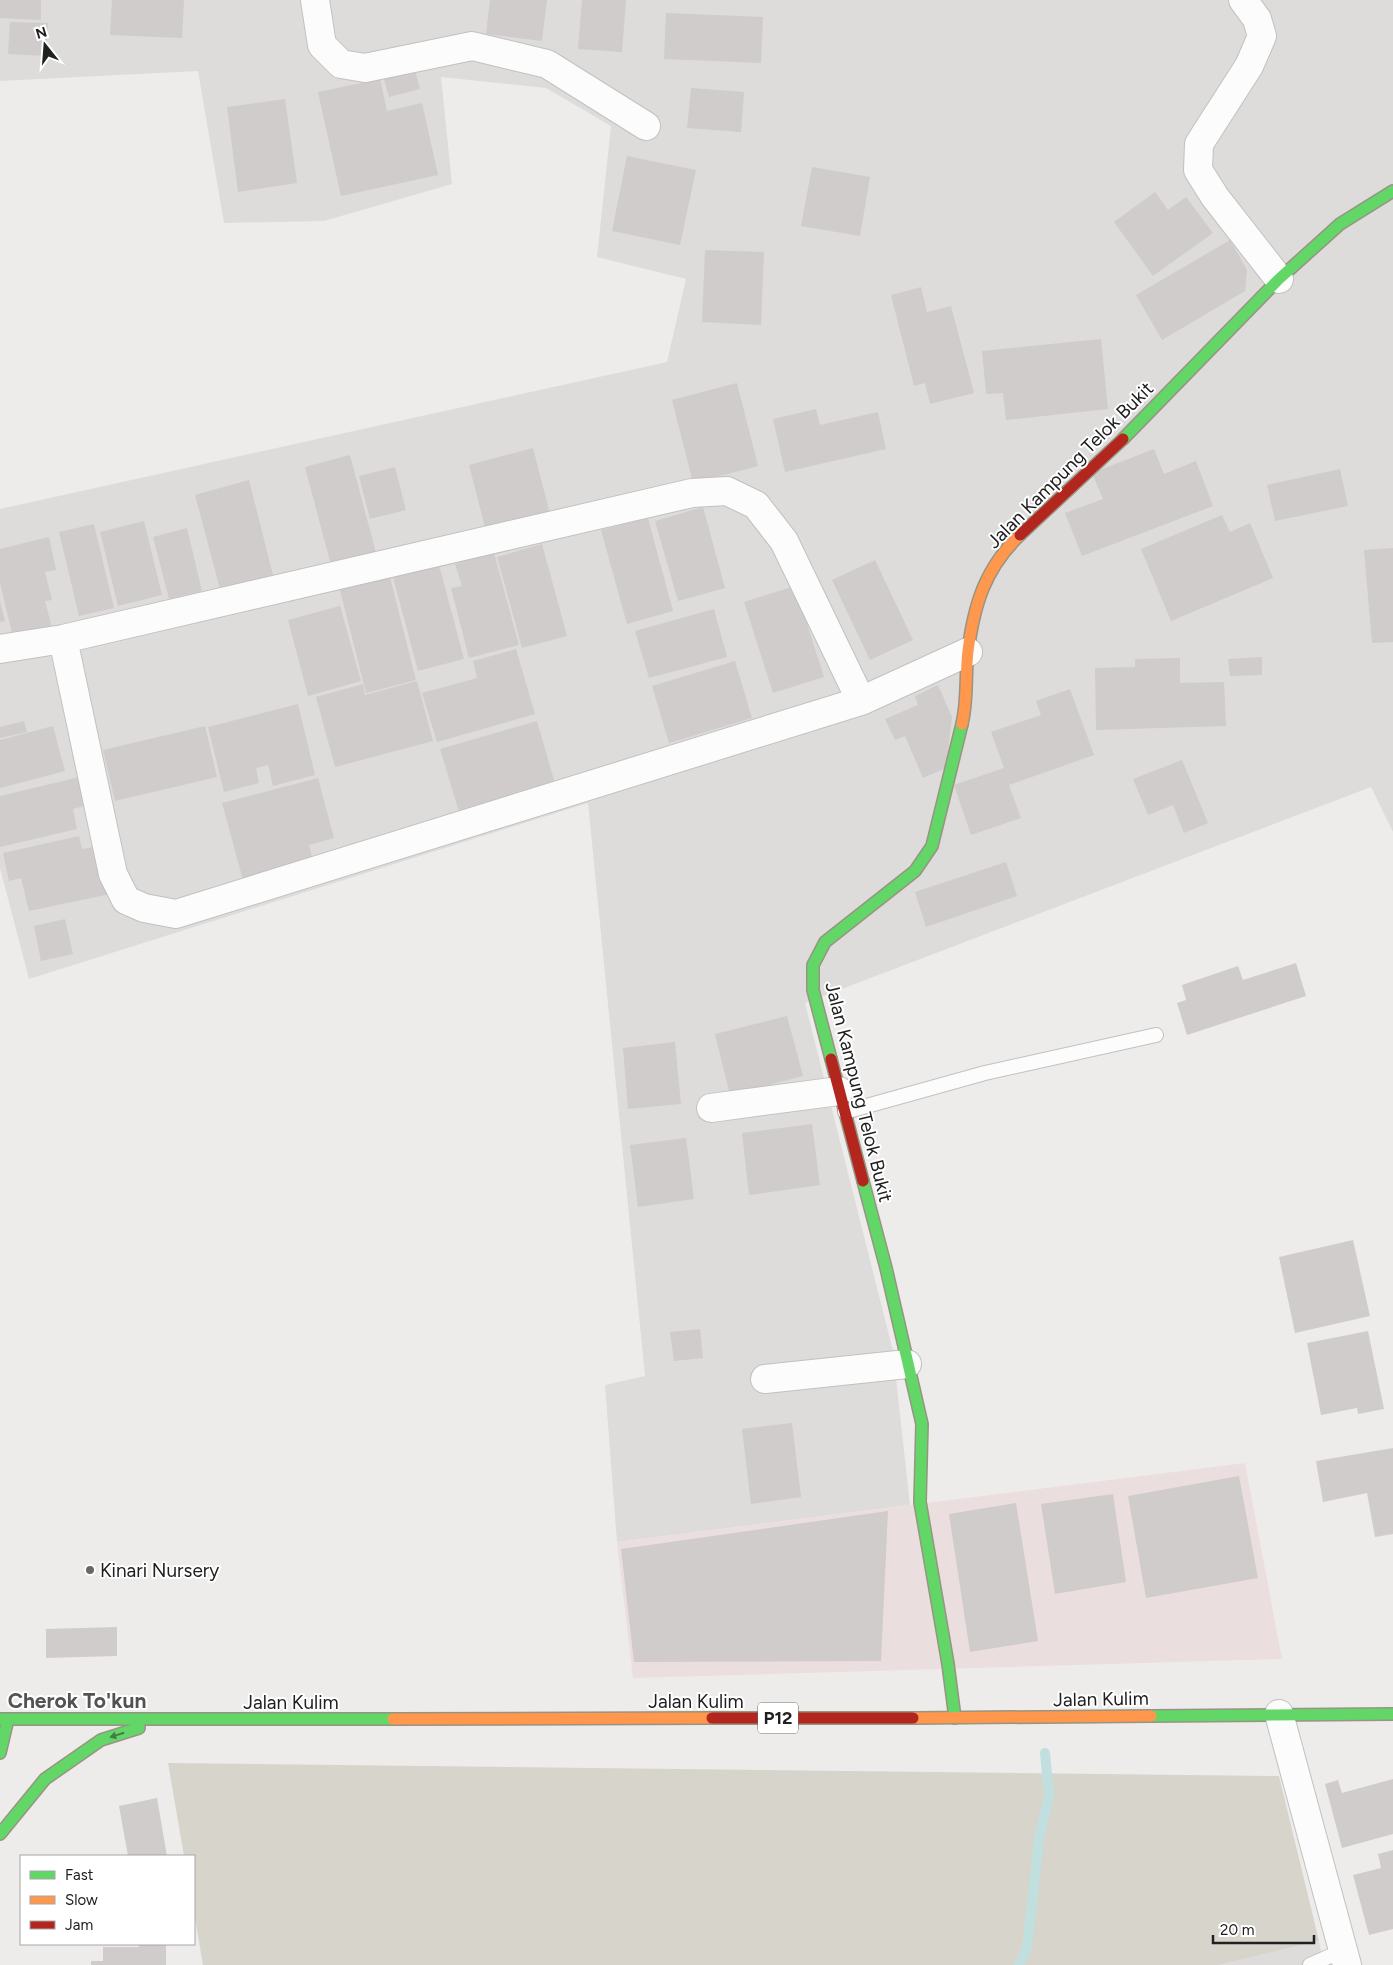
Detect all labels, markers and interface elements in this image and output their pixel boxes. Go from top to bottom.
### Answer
north arrow [20,20,70,70]
text: N [34,23,49,43]
street label: Jalan Kampung Telok Bukit [982,377,1158,553]
street label: Jalan Kampung Telok Bukit [821,980,897,1204]
place label: Kinari Nursery [100,1559,219,1582]
marker: Kinari Nursery [84,1564,96,1576]
street label: Jalan Kulim [1053,1687,1149,1711]
district label: Cherok To'kun [8,1688,146,1713]
street label: Jalan Kulim [648,1690,744,1713]
street label: Jalan Kulim [243,1691,339,1714]
road number: P12 [758,1702,798,1734]
one-way arrow [110,1731,125,1739]
legend [20,1855,195,1945]
text: Fast [65,1866,94,1884]
text: Slow [65,1891,98,1909]
scale bar [1213,1912,1314,1944]
text: Jam [65,1916,93,1934]
text: 20 m [1220,1921,1254,1939]

